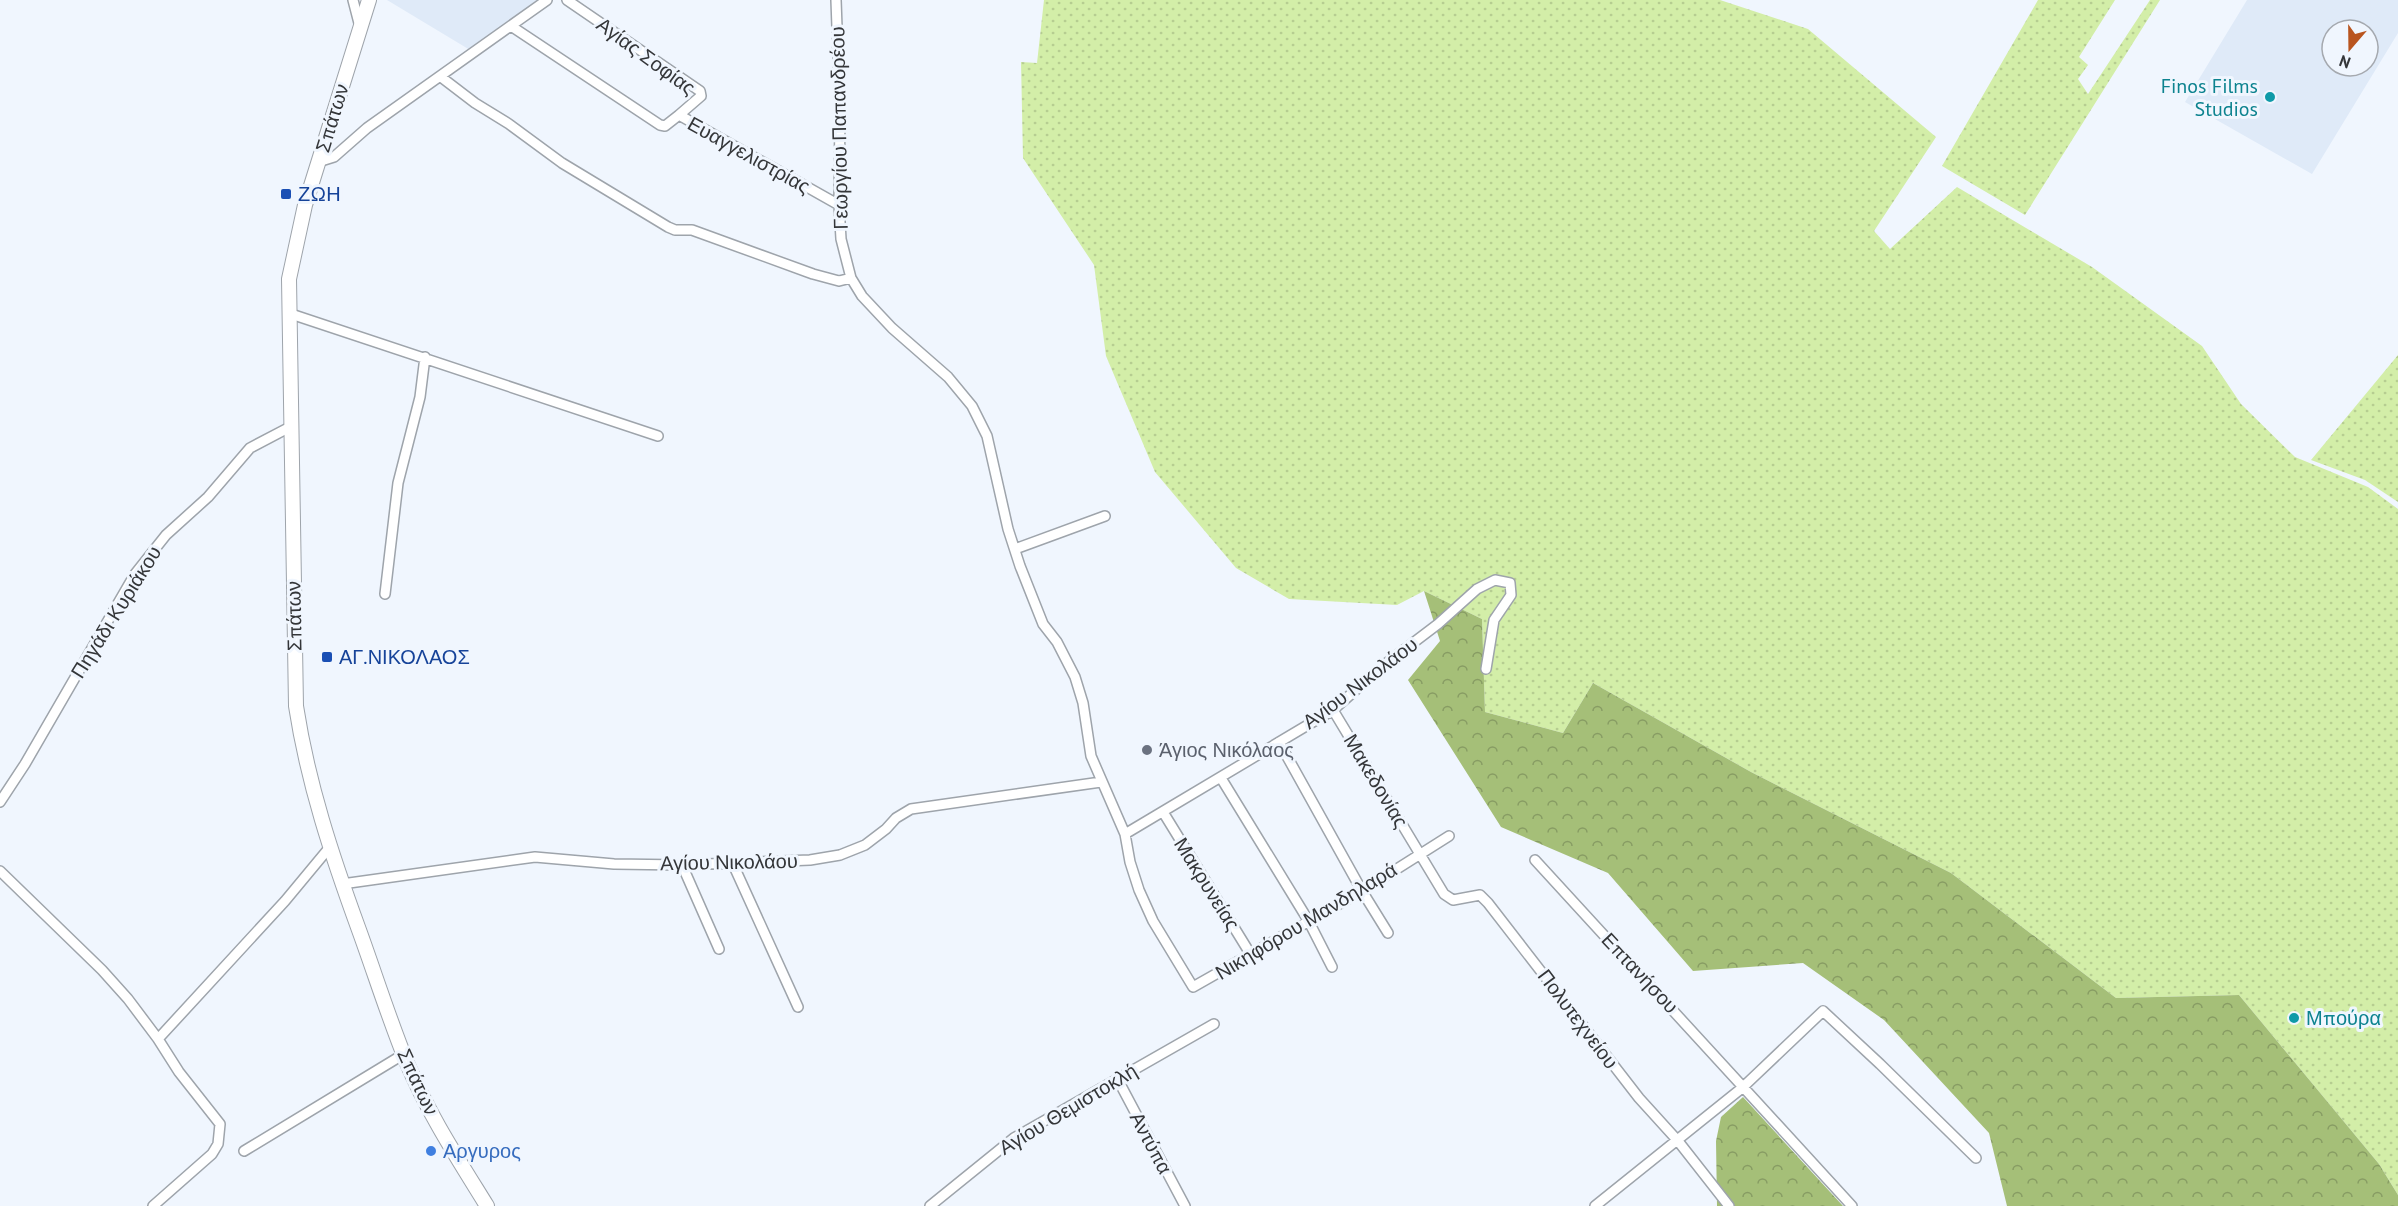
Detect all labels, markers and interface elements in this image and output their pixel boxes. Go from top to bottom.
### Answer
street label: Αγίας Σοφίας [591,11,701,101]
north arrow [2320,18,2380,78]
street label: Γεωργίου Παπανδρέου [824,26,854,230]
text: N [2337,51,2353,73]
place label: Finos Films Studios [2161,73,2258,122]
street label: Σπάτων [309,81,355,155]
marker: Finos Films Studios [2263,90,2277,104]
street label: Ευαγγελιστρίας [683,111,815,200]
place label: ΖΩΗ [298,181,341,207]
marker: ΖΩΗ [279,187,293,201]
street label: Πηγάδι Κυριάκου [65,541,167,683]
street label: Σπάτων [280,581,308,651]
street label: Αγίου Νικολάου [1297,631,1423,735]
place label: ΑΓ.ΝΙΚΟΛΑΟΣ [339,644,470,670]
marker: ΑΓ.ΝΙΚΟΛΑΟΣ [320,650,334,664]
street label: Μακεδονίας [1338,729,1414,833]
place label: Άγιος Νικόλαος [1159,737,1294,763]
marker: Άγιος Νικόλαος [1140,743,1154,757]
street label: Μακρυνείας [1168,833,1246,936]
street label: Αγίου Νικολάου [660,848,798,876]
street label: Νικηφόρου Μανδηλαρά [1210,856,1402,986]
street label: Επτανήσου [1596,927,1684,1019]
street label: Πολυτεχνείου [1532,964,1624,1074]
place label: Μπούρα [2306,1005,2381,1031]
marker: Μπούρα [2287,1011,2301,1025]
street label: Σπάτων [391,1045,445,1119]
street label: Αγίου Θεμιστοκλή [994,1057,1142,1161]
street label: Αντύπα [1124,1107,1178,1179]
place label: Αργυρος [443,1138,521,1164]
marker: Αργυρος [424,1144,438,1158]

